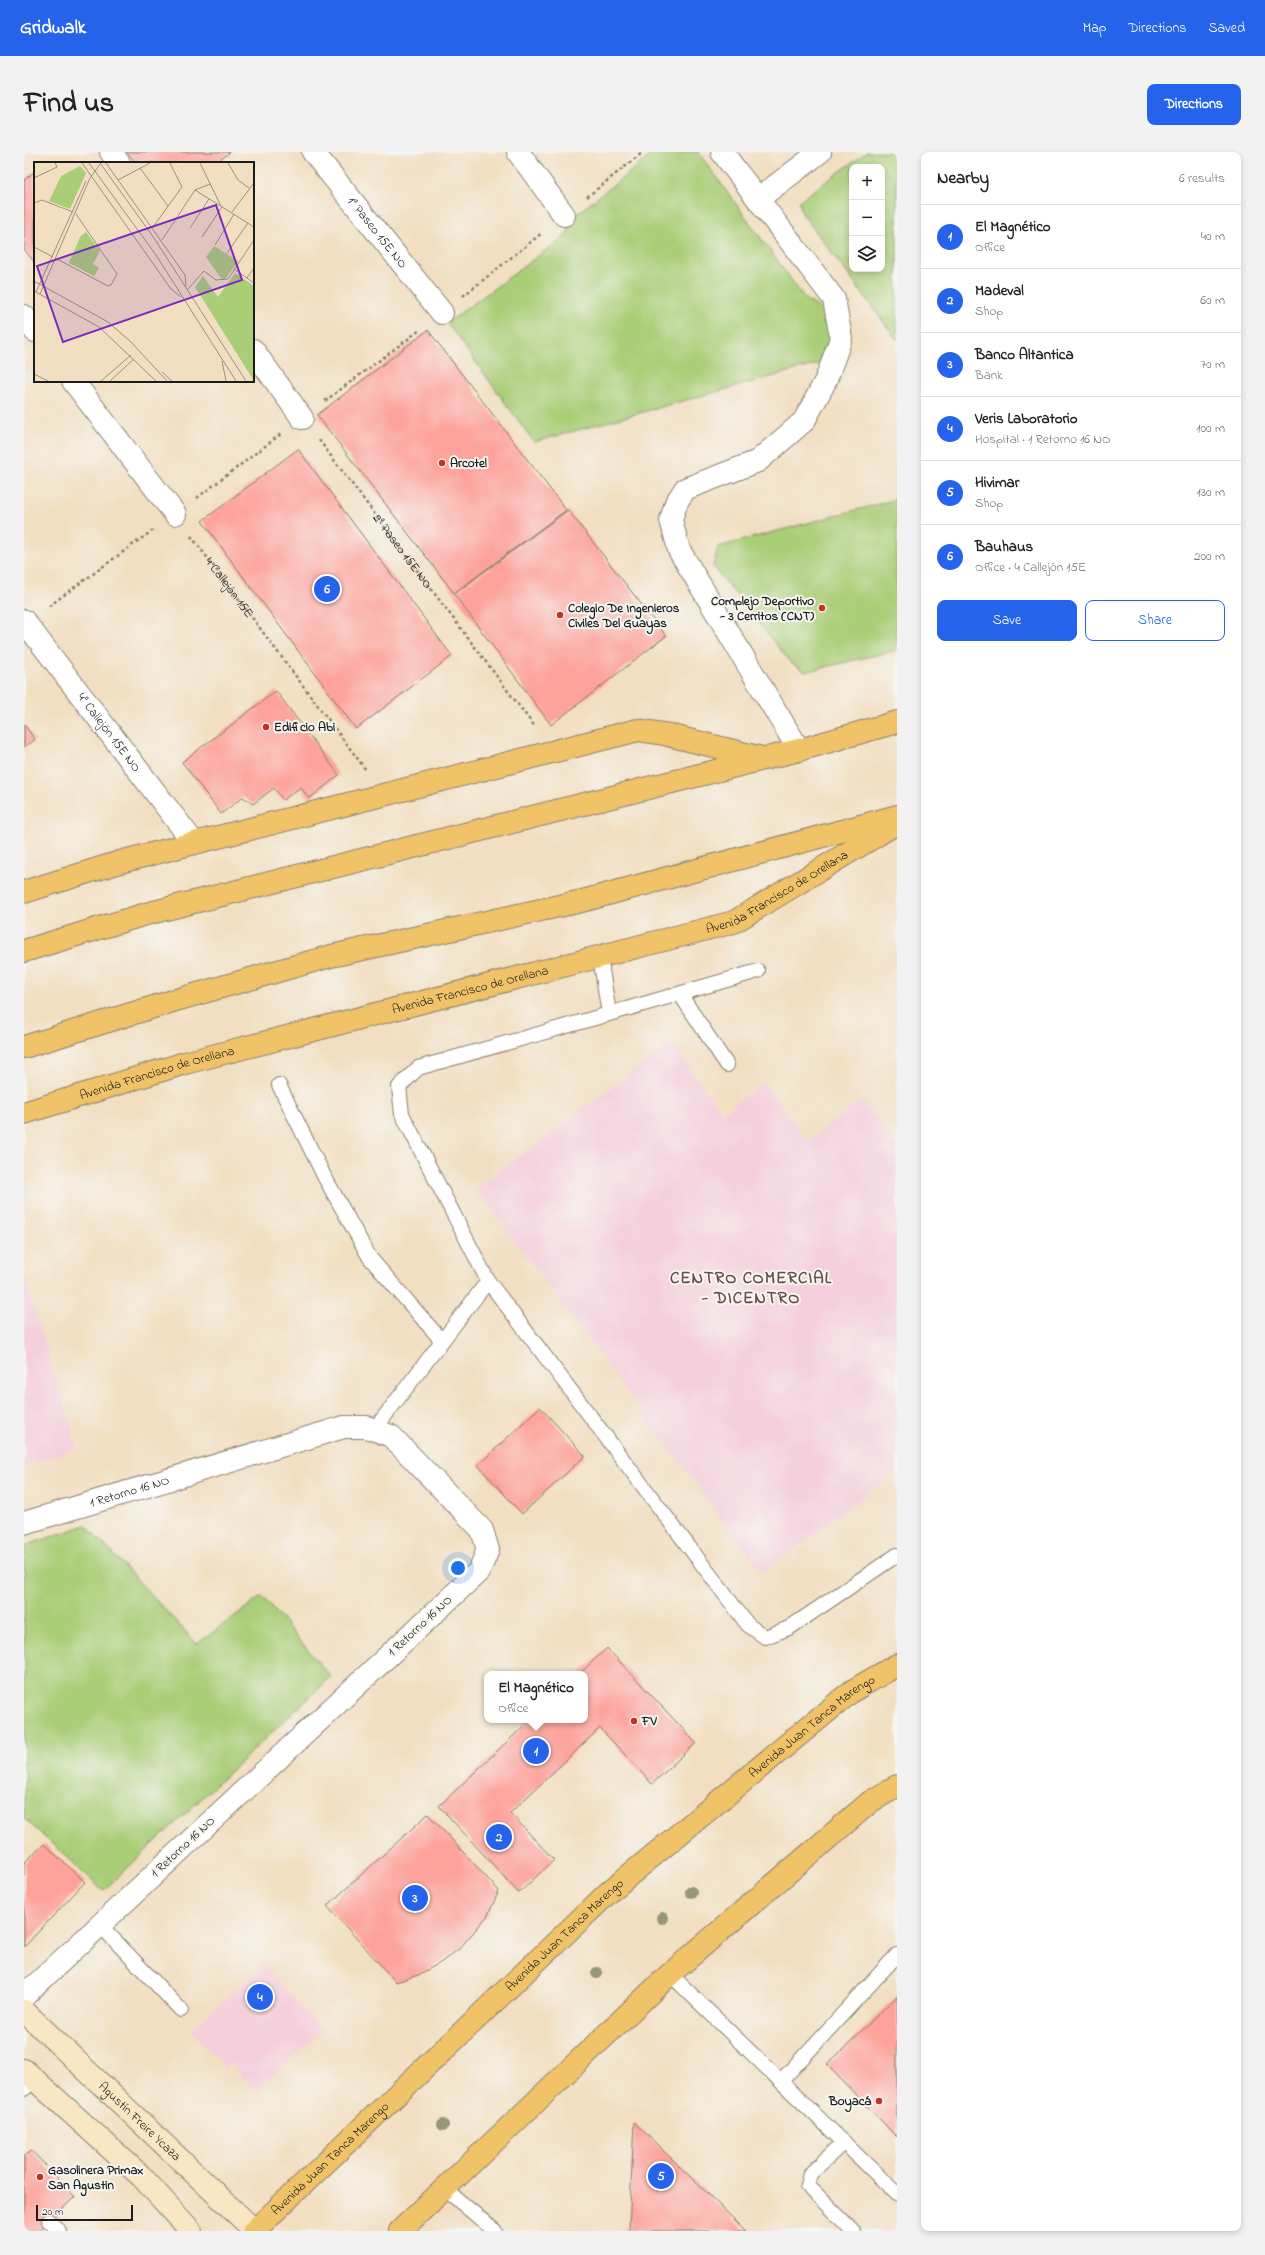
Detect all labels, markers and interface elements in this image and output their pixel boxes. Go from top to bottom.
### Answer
text: Gridwalk [20,15,86,42]
text: Map [1083,18,1106,39]
text: Directions [1128,18,1186,39]
text: Saved [1208,18,1245,39]
text: Find us [24,84,114,125]
button: Directions [1147,84,1241,125]
inset map [34,162,254,382]
map controls [849,164,885,272]
button: + [849,164,885,200]
text: Nearby [937,166,989,191]
text: 6 results [1179,169,1225,188]
street label: 1° Paseo 15E NO [343,192,412,272]
button: − [849,200,885,236]
text: El Magnético [975,216,1051,238]
text: 1 [948,227,952,246]
text: 40 m [1201,227,1225,246]
button: layers [849,236,885,272]
text: Office [975,238,1005,257]
text: Madeval [975,280,1024,302]
text: 2 [947,291,953,310]
text: 60 m [1200,291,1225,310]
text: Shop [975,302,1003,321]
text: Banco Altantica [975,344,1074,366]
text: 3 [947,355,953,374]
text: 70 m [1201,355,1225,374]
text: Bank [975,366,1003,385]
text: Veris Laboratorio [975,408,1078,430]
text: 4 [947,419,953,438]
text: 100 m [1196,419,1225,438]
text: Hospital · 1 Retorno 16 NO [975,430,1111,449]
place label: Arcotel [450,454,487,473]
marker: Arcotel [437,458,447,468]
text: Hivimar [975,472,1019,494]
text: 5 [946,483,954,502]
text: 130 m [1197,483,1225,502]
text: Shop [975,494,1003,513]
street label: 2° Paseo 15E NO [368,510,437,593]
text: Bauhaus [975,536,1033,558]
text: 6 [947,547,953,566]
text: 200 m [1194,547,1225,566]
street label: 4 Callejón 15E [200,553,258,622]
text: Office · 4 Callejón 15E [975,558,1086,577]
pin: 6 [314,574,340,604]
place label: Complejo Deportivo - 3 Cerritos (CNT) [711,592,814,626]
place label: Colegio De Ingenieros Civiles Del Guayas [568,599,680,635]
button: Save [937,600,1077,641]
button: Share [1085,600,1225,641]
marker: Complejo Deportivo - 3 Cerritos (CNT) [817,603,827,613]
marker: Colegio De Ingenieros Civiles Del Guayas [555,610,565,620]
street label: 4° Callejón 15E NO [73,688,146,776]
place label: Edificio Abi [274,718,335,737]
marker: Edificio Abi [261,722,271,732]
street label: Avenida Francisco de Orellana [704,845,852,938]
street label: Avenida Francisco de Orellana [390,961,550,1019]
street label: Avenida Francisco de Orellana [77,1041,237,1105]
district label: CENTRO COMERCIAL - DICENTRO [670,1266,832,1311]
street label: 1 Retorno 16 NO [87,1470,172,1512]
your location [448,1558,468,1578]
street label: 1 Retorno 16 NO [383,1591,457,1661]
street label: Avenida Juan Tanca Marengo [744,1670,879,1782]
popup [484,1671,588,1723]
text: El Magnético [498,1677,574,1699]
text: Office [498,1699,528,1718]
place label: FV [641,1712,657,1731]
marker: FV [629,1716,639,1726]
pin: 1 [523,1736,549,1766]
street label: 1 Retorno 16 NO [146,1812,220,1882]
pin: 2 [486,1822,512,1852]
street label: Avenida Juan Tanca Marengo [501,1874,628,1996]
pin: 3 [402,1883,428,1913]
pin: 4 [247,1982,273,2012]
street label: Agustín Freire Ycaza [94,2077,185,2165]
place label: Boyacá [828,2092,871,2113]
marker: Boyacá [874,2096,884,2106]
street label: Avenida Juan Tanca Marengo [267,2097,393,2220]
place label: Gasolinera Primax San Agustin [48,2161,143,2197]
pin: 5 [648,2161,674,2191]
marker: Gasolinera Primax San Agustin [35,2172,45,2182]
scale bar [36,2203,133,2222]
text: 20 m [42,2204,64,2220]

